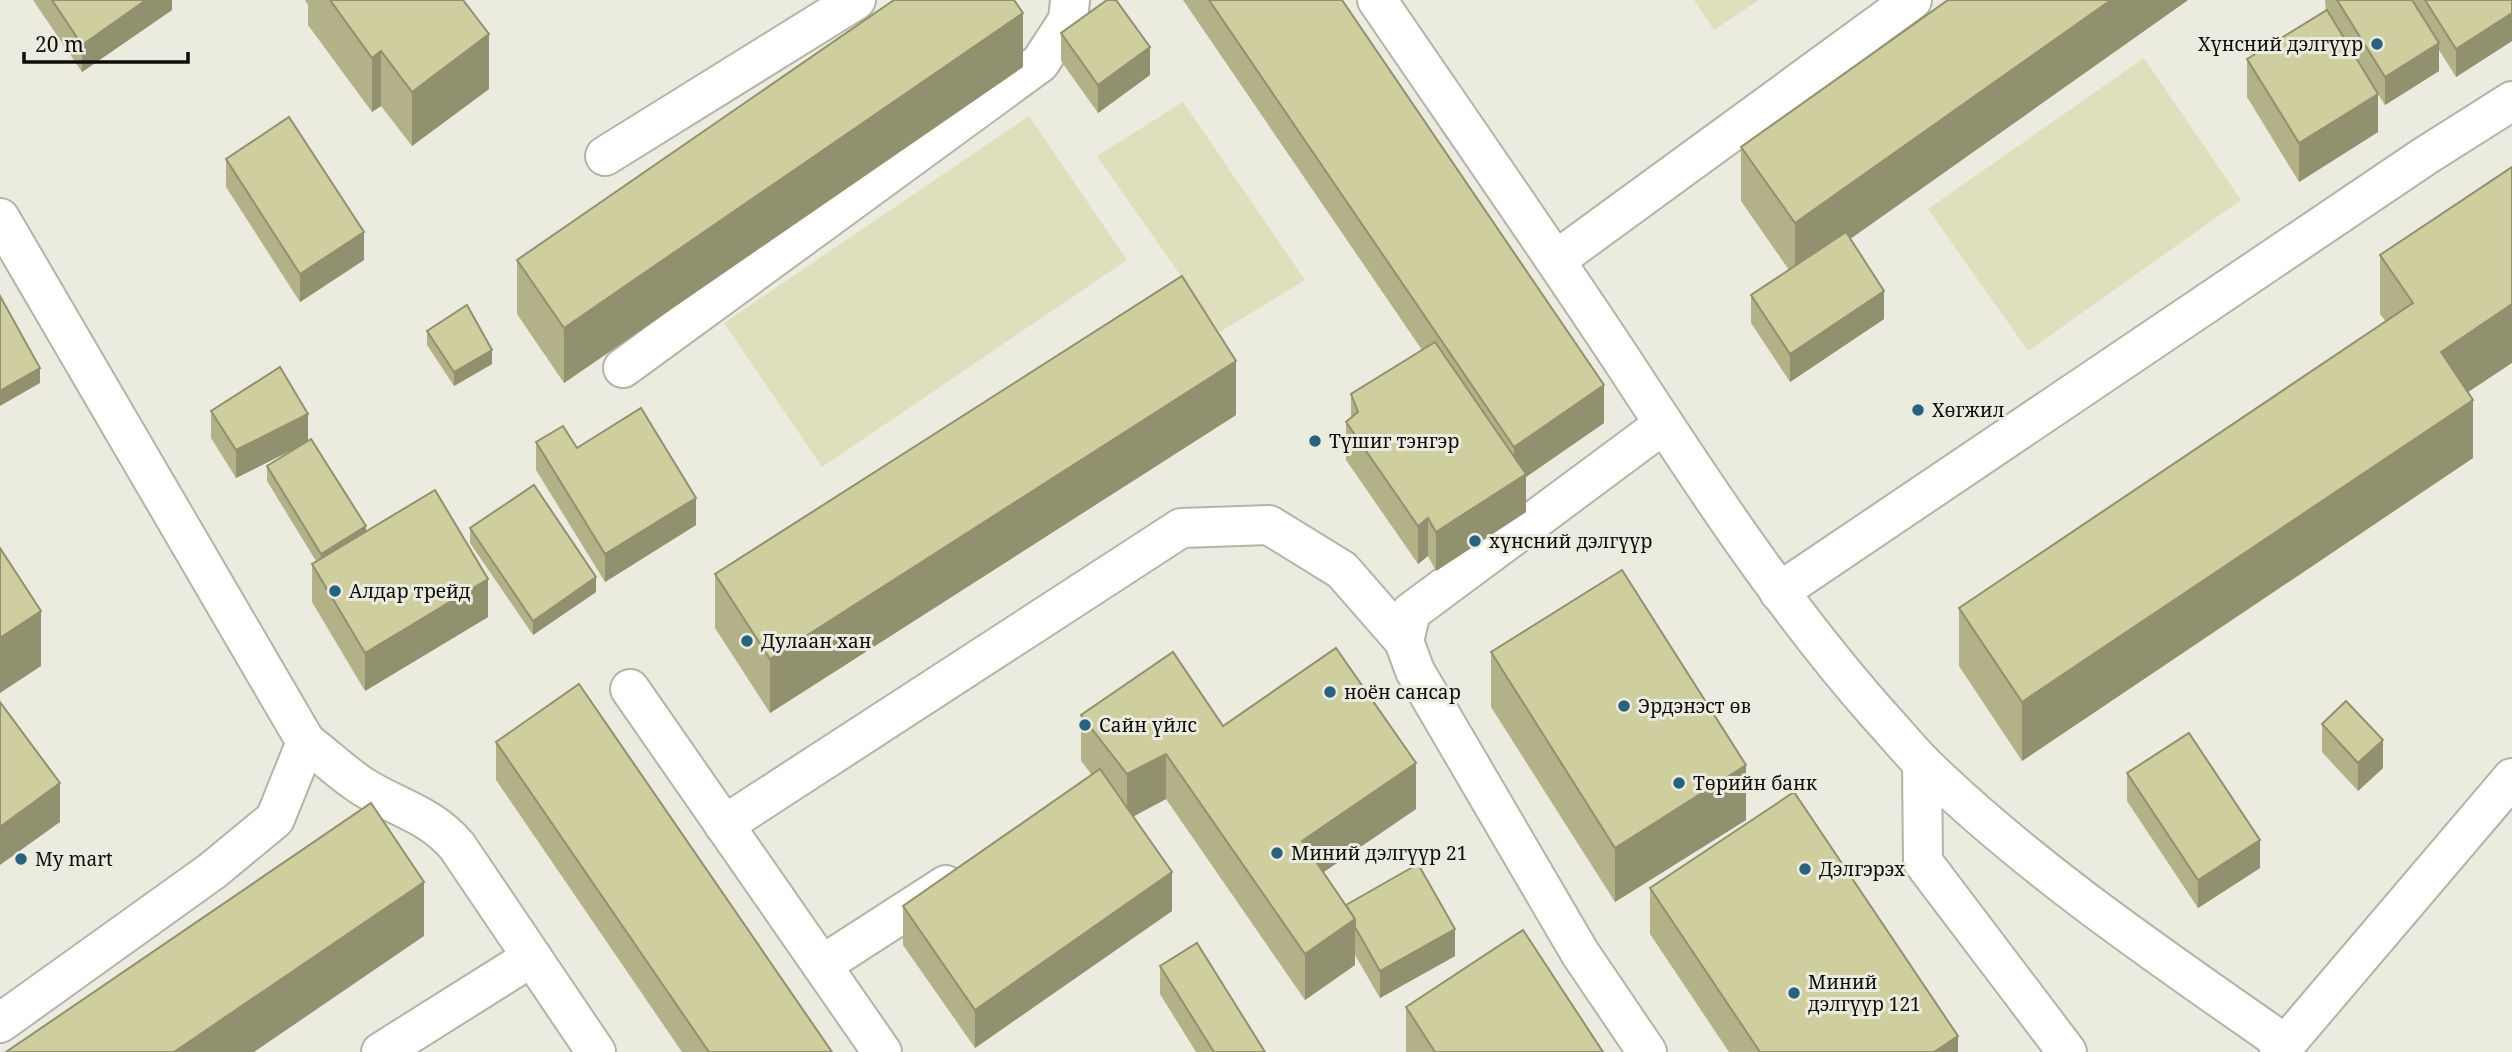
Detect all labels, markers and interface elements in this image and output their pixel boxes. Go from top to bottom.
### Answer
scale bar [24,21,189,65]
text: 20 m [35,30,84,58]
place label: Хүнсний дэлгүүр [2198,31,2363,57]
marker: Хүнсний дэлгүүр [2369,36,2385,52]
place label: Хөгжил [1932,397,2004,423]
marker: Хөгжил [1910,402,1926,418]
place label: Түшиг тэнгэр [1329,428,1459,454]
marker: Түшиг тэнгэр [1307,433,1323,449]
place label: хүнсний дэлгүүр [1489,528,1652,554]
marker: хүнсний дэлгүүр [1467,533,1483,549]
place label: Алдар трейд [349,578,471,604]
marker: Алдар трейд [327,583,343,599]
place label: Дулаан хан [761,628,871,654]
marker: Дулаан хан [739,633,755,649]
place label: ноён сансар [1344,679,1461,705]
marker: ноён сансар [1322,684,1338,700]
place label: Эрдэнэст өв [1638,693,1751,719]
marker: Эрдэнэст өв [1616,698,1632,714]
place label: Сайн үйлс [1099,712,1197,738]
marker: Сайн үйлс [1077,717,1093,733]
place label: Төрийн банк [1693,770,1818,796]
marker: Төрийн банк [1671,775,1687,791]
place label: Миний дэлгүүр 21 [1291,840,1467,866]
marker: Миний дэлгүүр 21 [1269,845,1285,861]
place label: My mart [35,846,113,872]
marker: My mart [13,851,29,867]
place label: Дэлгэрэх [1819,856,1905,882]
marker: Дэлгэрэх [1797,861,1813,877]
place label: Миний дэлгүүр 121 [1808,969,1921,1017]
marker: Миний дэлгүүр 121 [1786,985,1802,1001]

